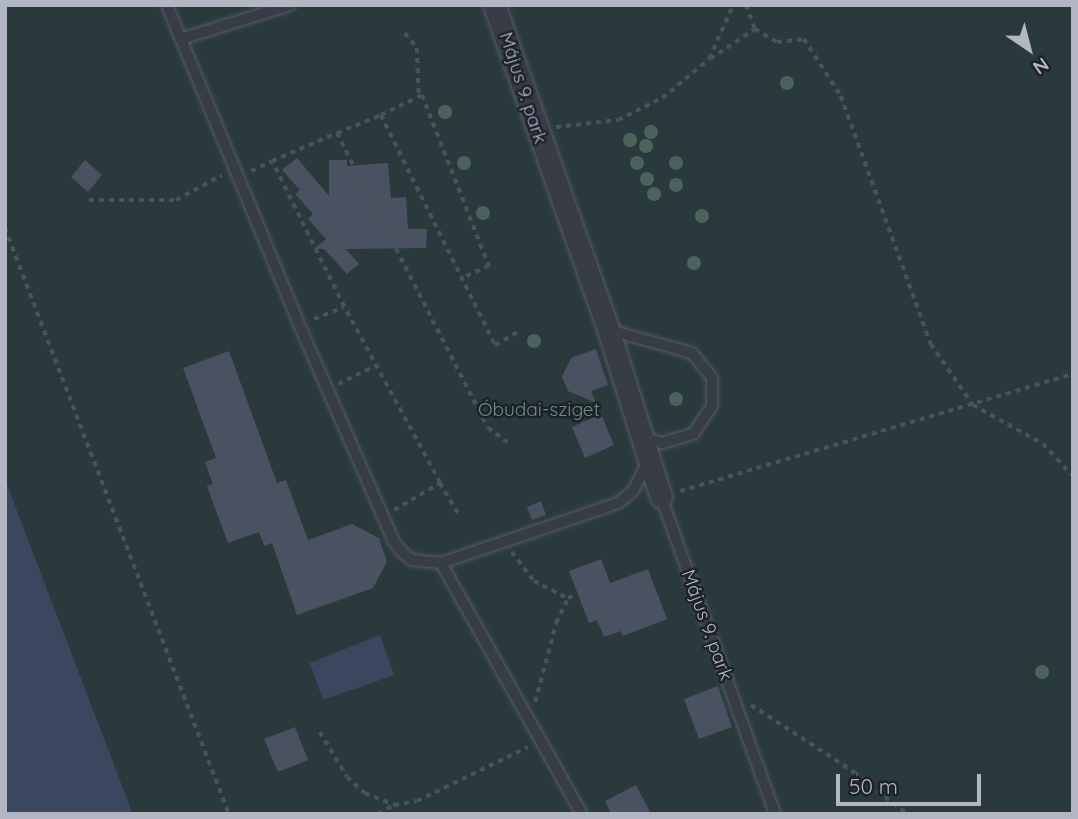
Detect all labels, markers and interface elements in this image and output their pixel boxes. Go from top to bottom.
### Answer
north arrow [994,14,1064,84]
street label: Május 9. park [494,29,552,147]
text: N [1028,52,1054,80]
park label: Óbudai-sziget [478,399,600,421]
street label: Május 9. park [676,566,738,684]
scale bar [840,760,985,804]
text: 50 m [849,773,898,799]

